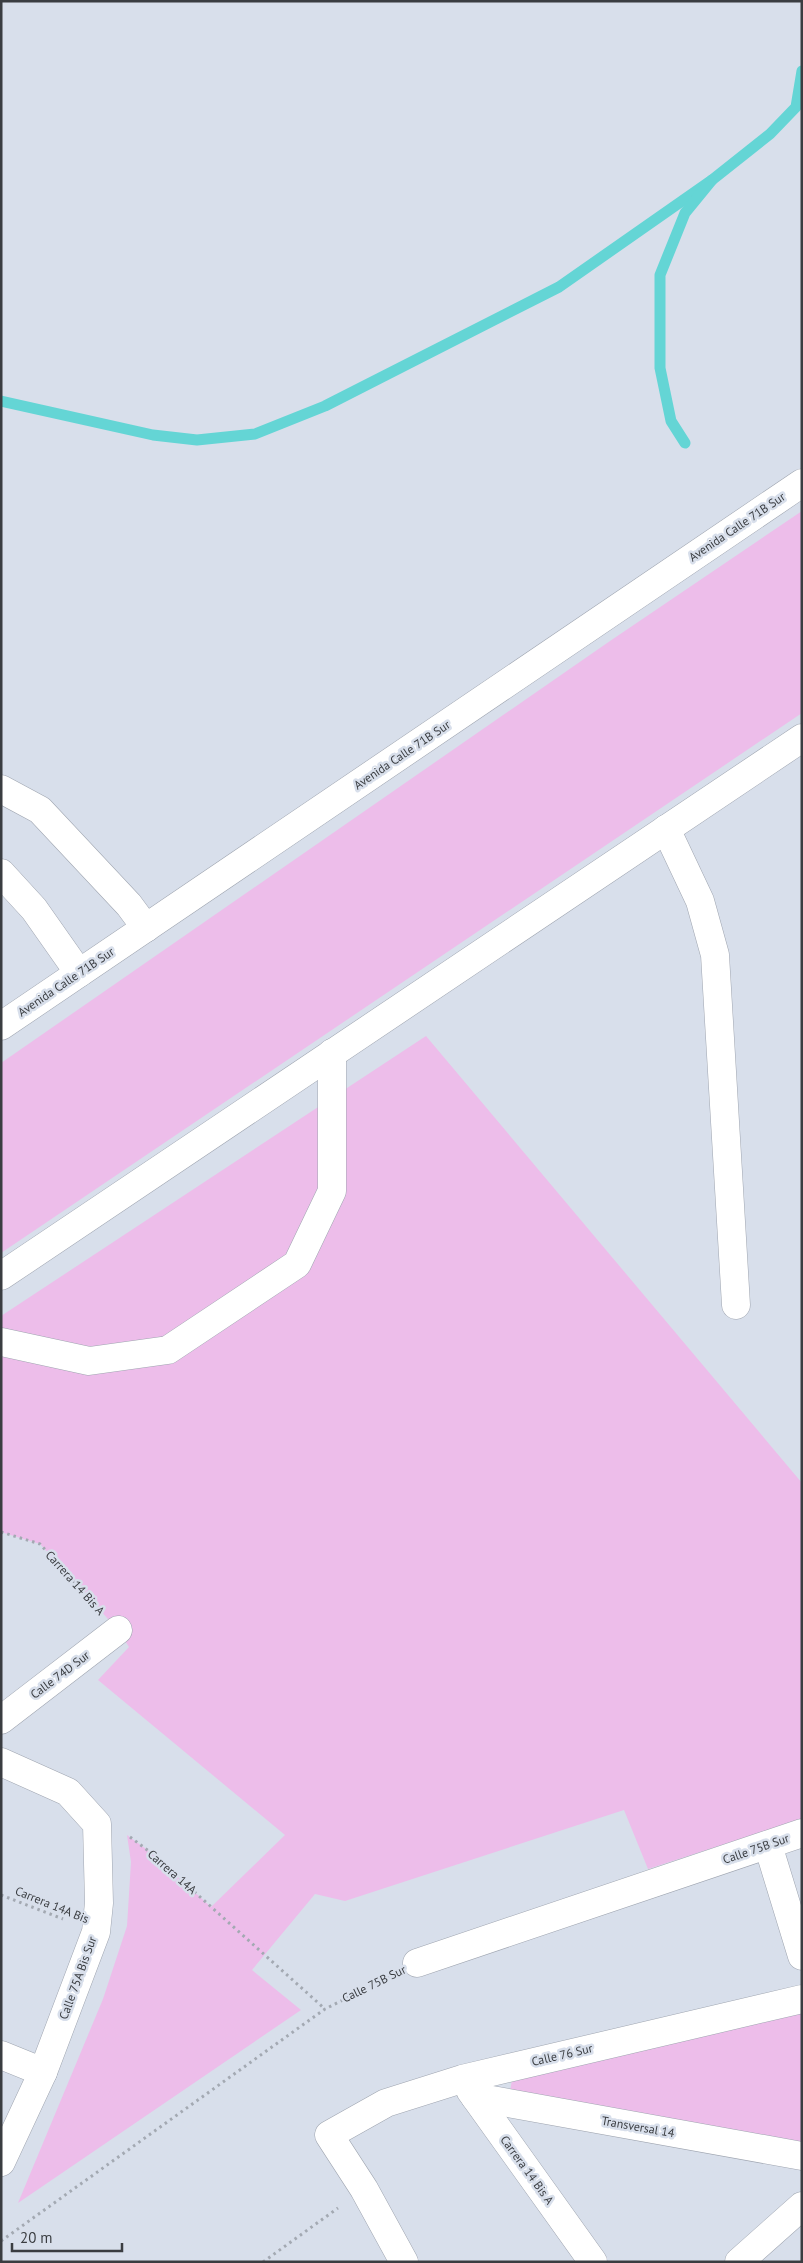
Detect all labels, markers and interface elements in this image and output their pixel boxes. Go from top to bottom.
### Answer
street label: Avenida Calle 71B Sur [686,489,788,564]
street label: Avenida Calle 71B Sur [351,717,453,792]
street label: Avenida Calle 71B Sur [15,944,117,1019]
street label: Carrera 14 Bis A [43,1547,108,1618]
street label: Calle 74D Sur [27,1648,92,1702]
street label: Calle 75B Sur [721,1830,791,1867]
street label: Carrera 14A [145,1846,200,1897]
street label: Carrera 14A Bis [13,1883,91,1926]
street label: Calle 75A Bis Sur [56,1934,99,2021]
street label: Calle 75B Sur [339,1962,408,2005]
street label: Calle 76 Sur [530,2040,594,2069]
street label: Transversal 14 [601,2113,676,2140]
street label: Carrera 14 Bis A [497,2132,557,2207]
scale bar [12,2220,122,2252]
text: 20 m [20,2228,53,2247]

